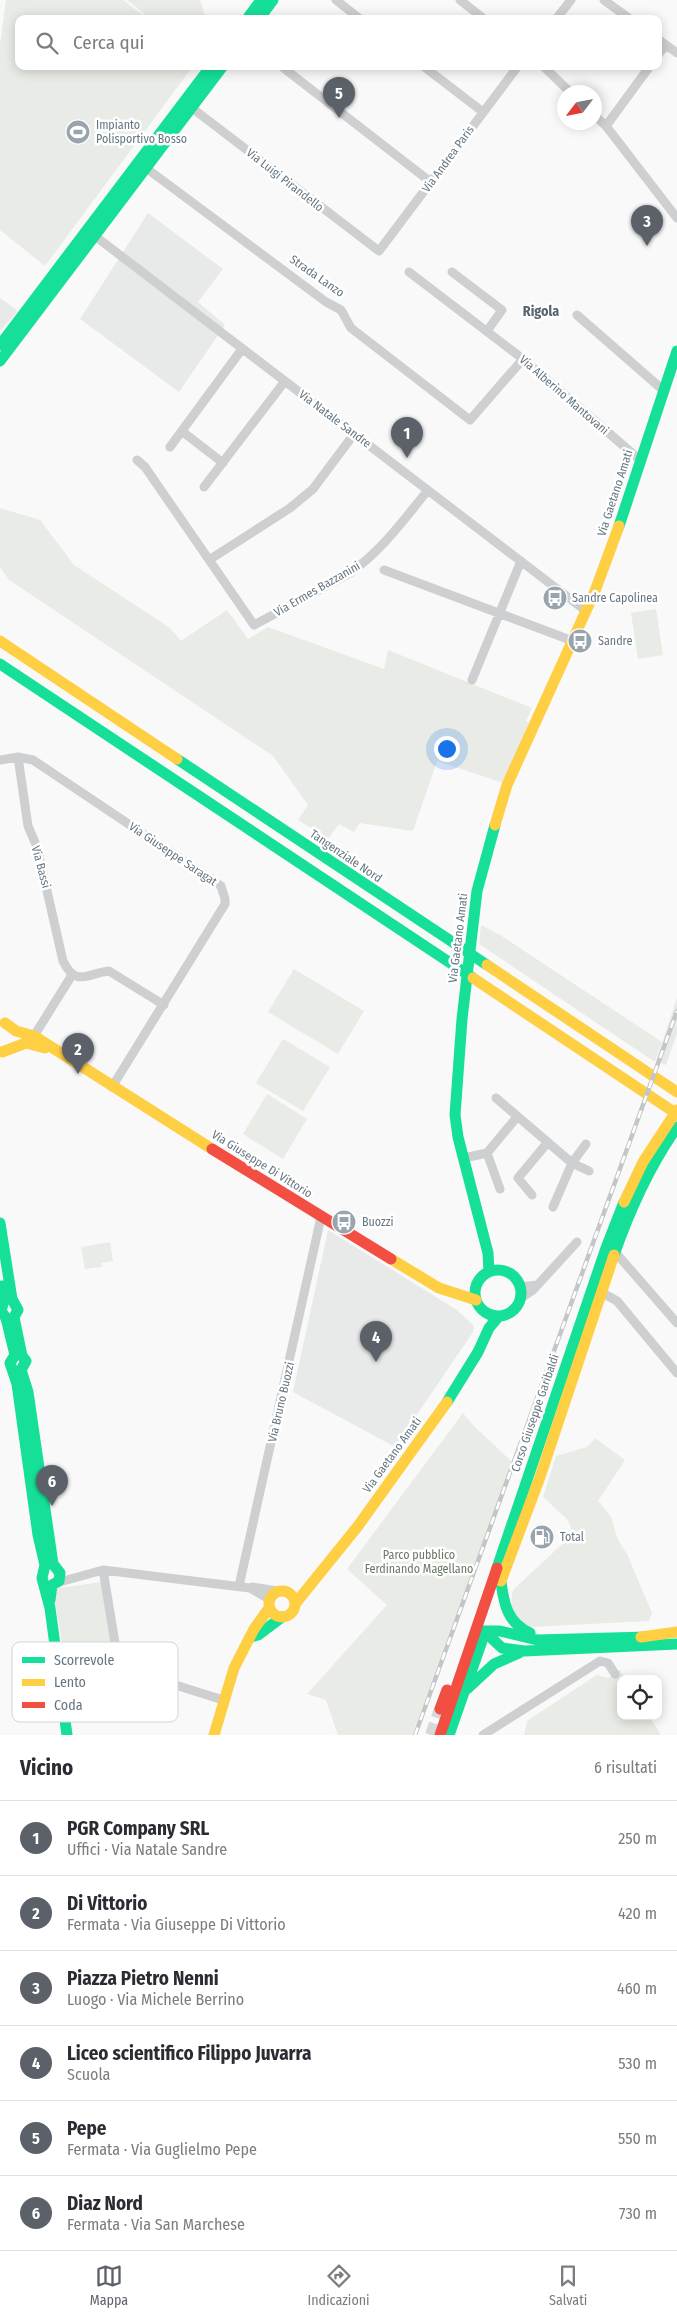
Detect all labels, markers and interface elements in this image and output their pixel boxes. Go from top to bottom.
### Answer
search box [15,15,662,70]
icon: search [33,29,61,57]
text: Cerca qui [73,31,144,54]
pin: 5 [323,77,355,118]
north arrow [557,85,602,130]
place label: Impianto Polisportivo Bosso [96,118,187,146]
sports icon: Impianto Polisportivo Bosso [65,119,91,145]
street label: Via Andrea Paris [419,123,477,195]
street label: Via Luigi Pirandello [244,146,326,214]
pin: 3 [631,205,663,246]
street label: Strada Lanzo [287,252,347,300]
district label: Rigola [523,303,559,320]
street label: Via Alberino Mantovani [517,353,611,437]
street label: Via Natale Sandre [296,387,374,451]
pin: 1 [391,417,423,458]
street label: Via Gaetano Amati [594,448,636,538]
street label: Via Ermes Bazzanini [271,559,363,619]
bus stop icon: Sandre Capolinea [542,585,568,611]
place label: Sandre Capolinea [572,591,658,605]
bus stop icon: Sandre [567,628,593,654]
place label: Sandre [598,634,632,648]
your location [434,736,460,762]
street label: Via Giuseppe Saragat [126,819,220,889]
street label: Tangenziale Nord [307,827,385,885]
street label: Via Bassi [29,844,53,890]
street label: Via Gaetano Amati [446,892,470,984]
pin: 2 [62,1033,94,1074]
street label: Via Giuseppe Di Vittorio [209,1127,315,1201]
bus stop icon: Buozzi [331,1209,357,1235]
place label: Buozzi [362,1215,394,1229]
pin: 4 [360,1321,392,1362]
street label: Corso Giuseppe Garibaldi [508,1352,562,1474]
street label: Via Bruno Buozzi [265,1361,297,1443]
street label: Via Gaetano Amati [360,1414,424,1496]
pin: 6 [36,1465,68,1506]
fuel station icon: Total [529,1524,555,1550]
place label: Total [560,1530,584,1544]
park label: Parco pubblico Ferdinando Magellano [365,1548,473,1576]
legend [12,1642,178,1722]
text: Scorrevole [54,1652,114,1669]
text: Lento [54,1674,86,1691]
map controls [617,1675,662,1720]
button: locate [617,1675,662,1720]
text: Coda [54,1697,83,1714]
text: Vicino [20,1755,73,1781]
text: 6 risultati [594,1758,657,1777]
text: PGR Company SRL [67,1817,209,1840]
text: 1 [33,1829,39,1848]
text: 250 m [618,1829,657,1848]
text: Uffici · Via Natale Sandre [67,1840,227,1859]
text: Di Vittorio [67,1892,147,1915]
text: 2 [32,1904,40,1923]
text: 420 m [618,1904,657,1923]
text: Fermata · Via Giuseppe Di Vittorio [67,1915,286,1934]
text: Piazza Pietro Nenni [67,1967,219,1990]
text: 3 [32,1979,40,1998]
text: 460 m [617,1979,657,1998]
text: Luogo · Via Michele Berrino [67,1990,244,2009]
text: Liceo scientifico Filippo Juvarra [67,2042,311,2065]
text: 4 [32,2054,40,2073]
text: 530 m [618,2054,657,2073]
text: Scuola [67,2065,110,2084]
text: Pepe [67,2117,106,2140]
text: 5 [32,2129,40,2148]
text: 550 m [618,2129,657,2148]
text: Fermata · Via Guglielmo Pepe [67,2140,257,2159]
text: Diaz Nord [67,2192,143,2215]
text: 6 [32,2204,40,2223]
text: 730 m [619,2204,657,2223]
text: Fermata · Via San Marchese [67,2215,245,2234]
tab: Mappa [90,2262,128,2309]
tab: Indicazioni [308,2262,370,2309]
tab: Salvati [549,2262,587,2309]

